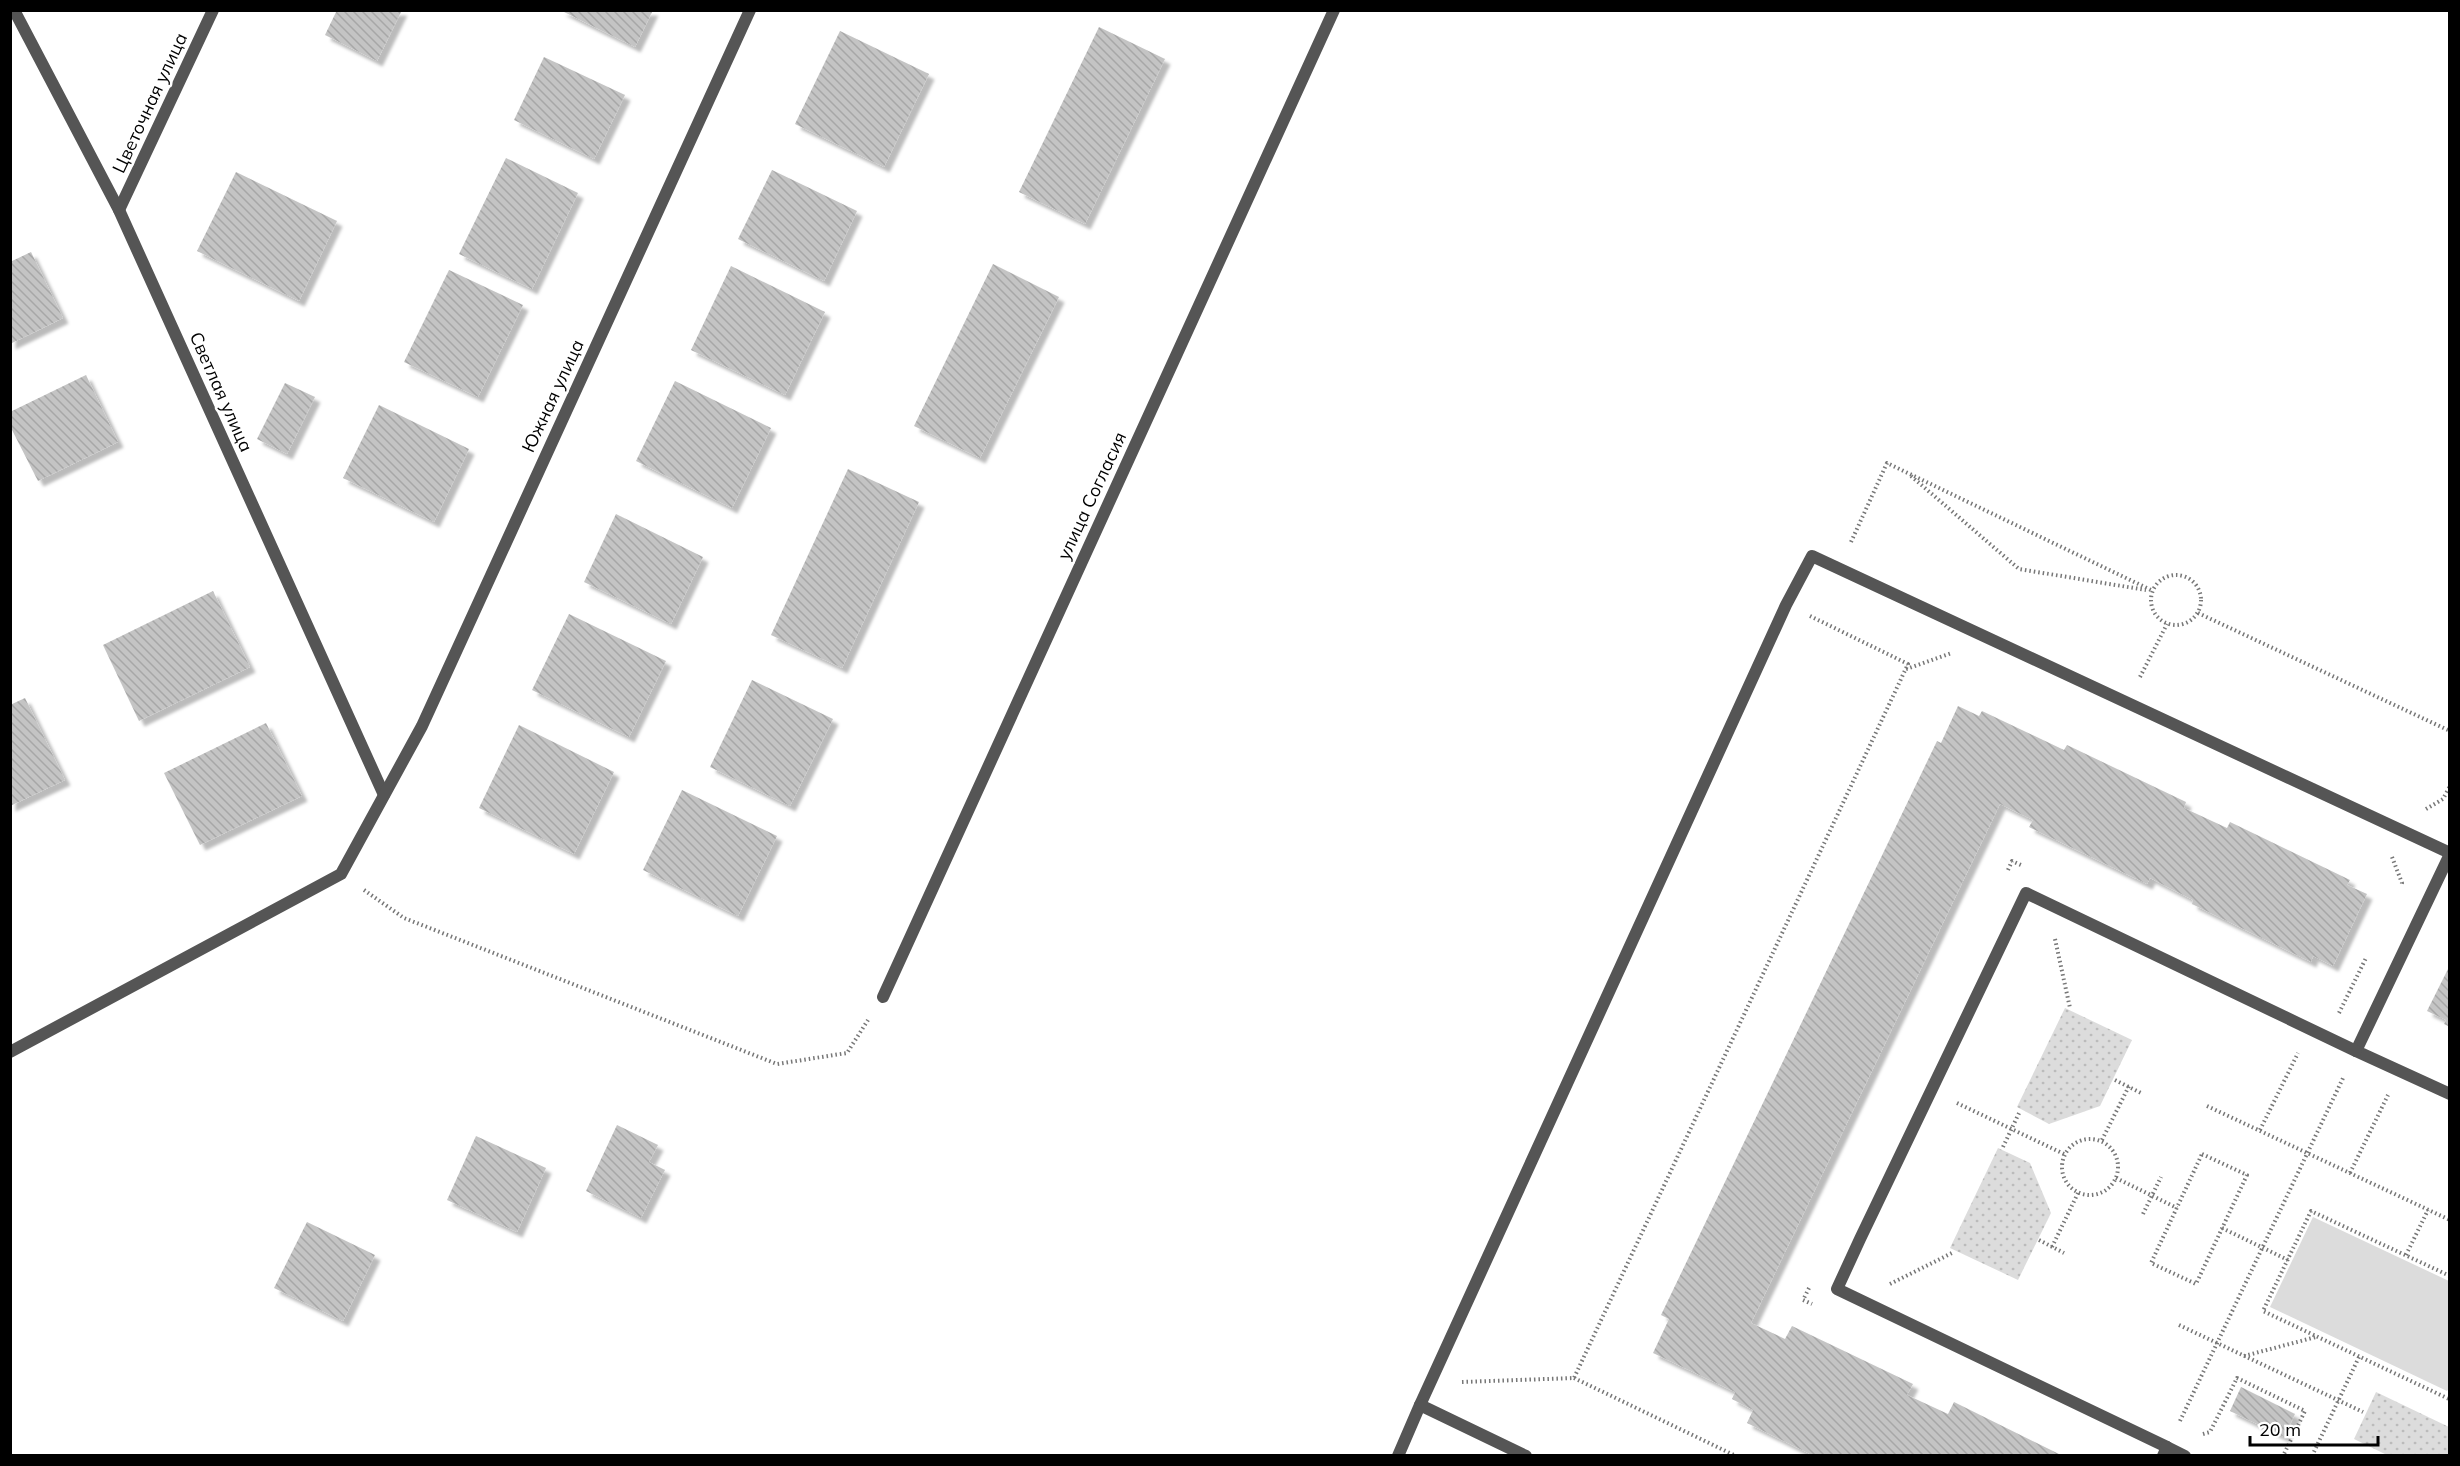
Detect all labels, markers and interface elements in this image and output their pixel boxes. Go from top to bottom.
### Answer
street label: Цветочная улица [107,29,192,177]
street label: Светлая улица [185,328,258,455]
street label: Южная улица [516,336,589,456]
street label: улица Согласия [1052,428,1131,563]
scale bar [2250,1409,2378,1447]
text: 20 m [2259,1418,2301,1441]

